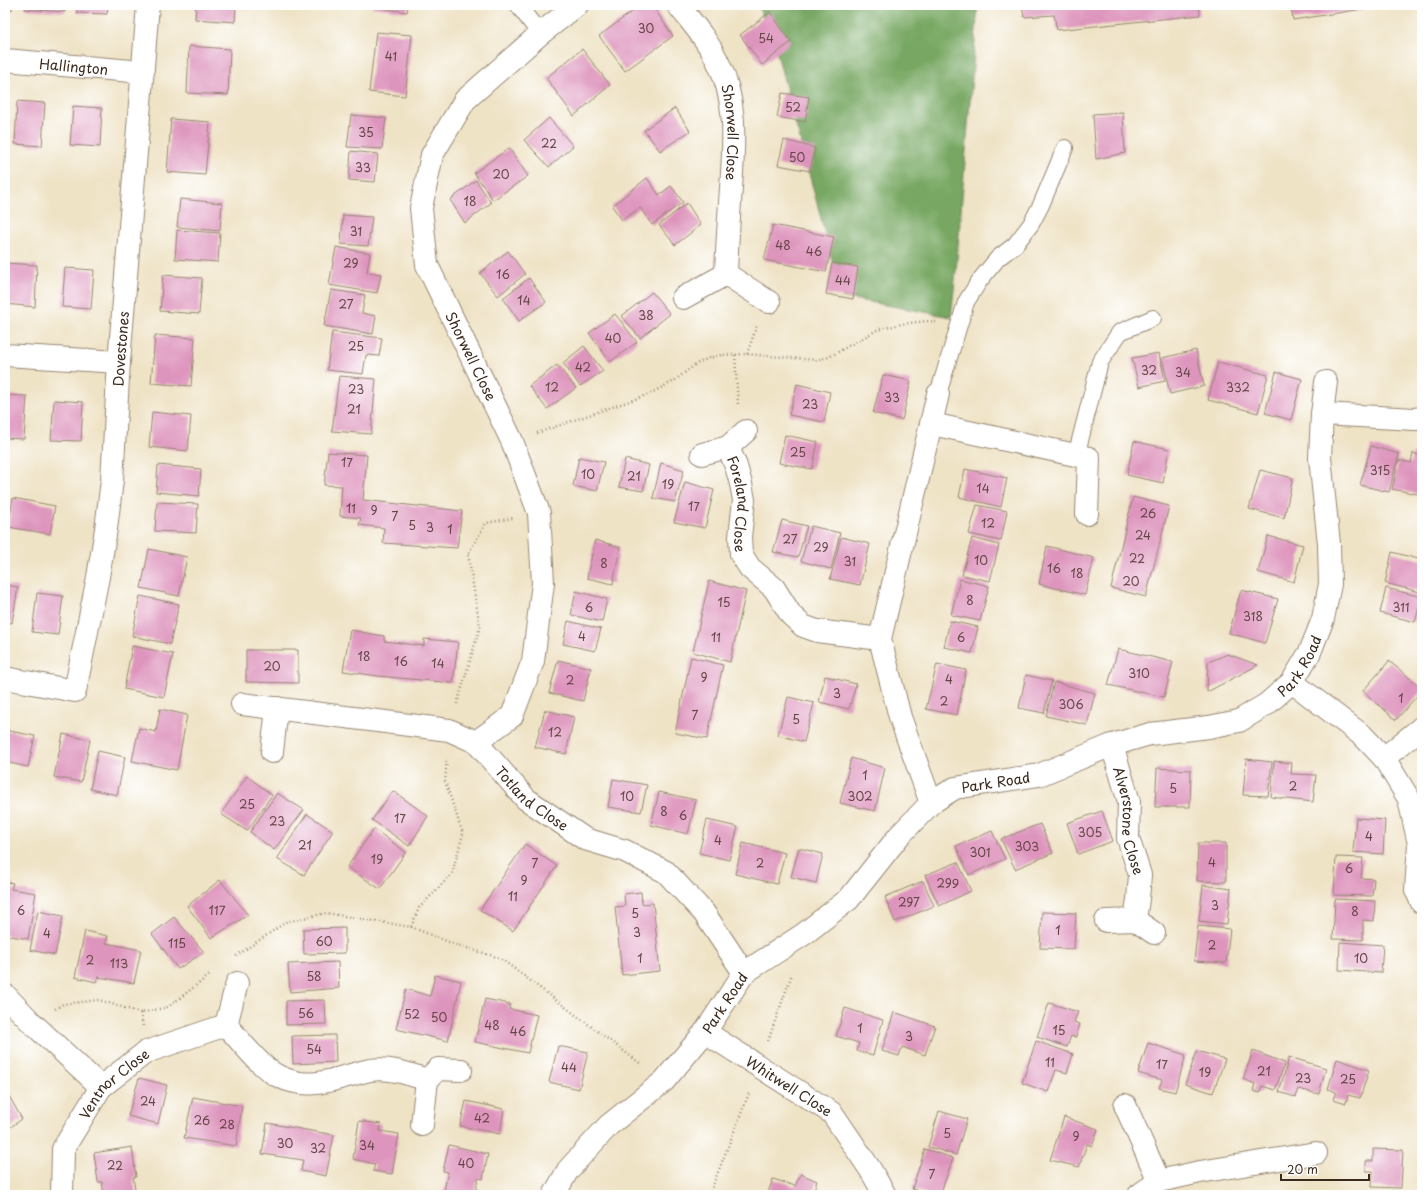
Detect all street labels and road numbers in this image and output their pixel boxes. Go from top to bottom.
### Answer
street label: Hallington [38,53,109,79]
street label: Shorwell Close [717,81,744,181]
street label: Shorwell Close [440,308,502,404]
street label: Dovestones [107,310,134,387]
street label: Foreland Close [722,452,755,553]
street label: Park Road [1272,632,1326,701]
street label: Totland Close [491,761,573,835]
street label: Alverstone Close [1108,764,1150,877]
street label: Park Road [960,766,1032,797]
street label: Park Road [696,968,752,1037]
street label: Ventnor Close [73,1043,153,1123]
street label: Whitwell Close [742,1050,836,1121]

